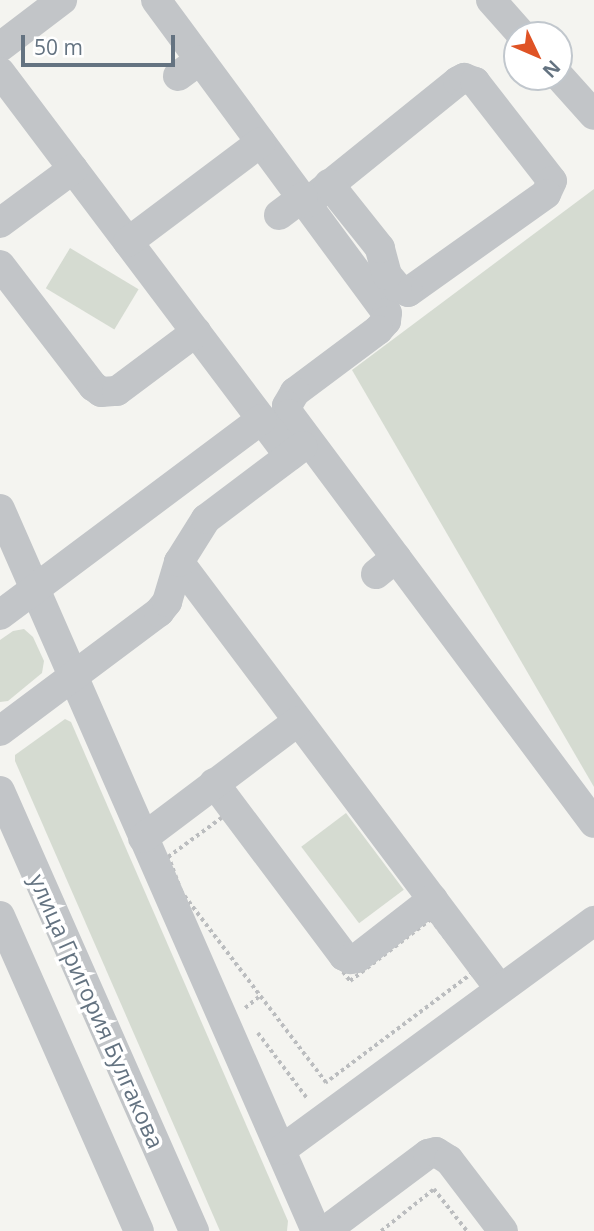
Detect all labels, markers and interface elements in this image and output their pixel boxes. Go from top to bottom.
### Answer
scale bar [24,21,178,65]
north arrow [503,21,573,91]
text: 50 m [34,33,83,61]
text: N [537,55,566,84]
street label: улица Григория Булгакова [24,870,170,1152]

